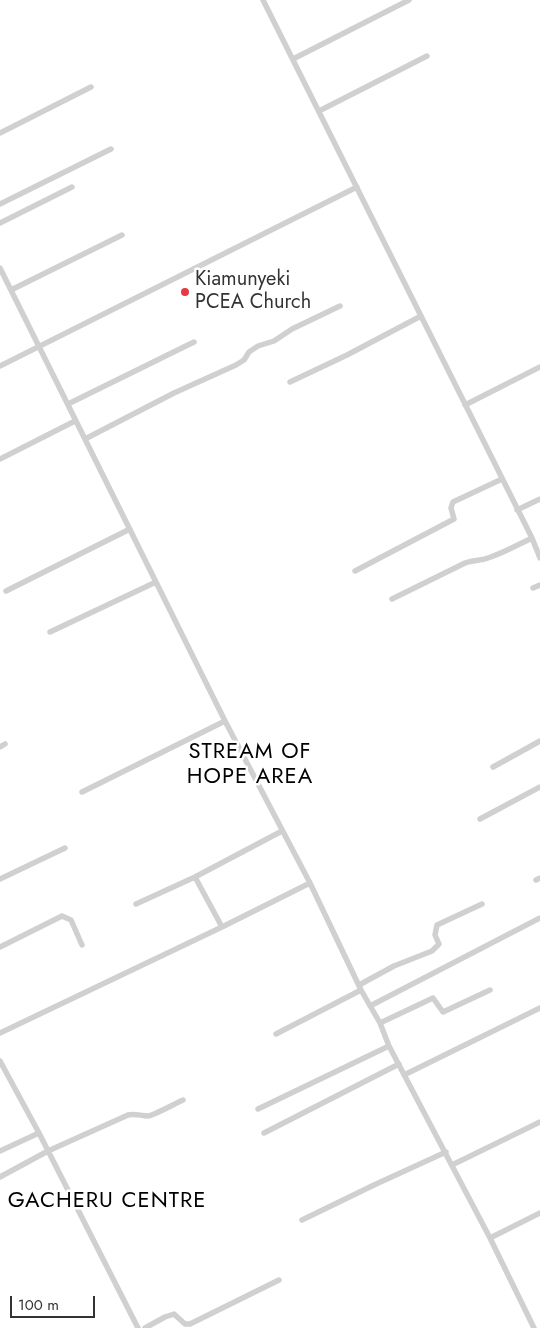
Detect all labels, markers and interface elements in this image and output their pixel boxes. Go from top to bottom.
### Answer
place label: Kiamunyeki PCEA Church [195,268,311,315]
marker: Kiamunyeki PCEA Church [179,286,191,298]
district label: STREAM OF HOPE AREA [186,740,314,791]
district label: GACHERU CENTRE [6,1189,208,1215]
scale bar [12,1286,98,1318]
text: 100 m [18,1294,59,1316]

